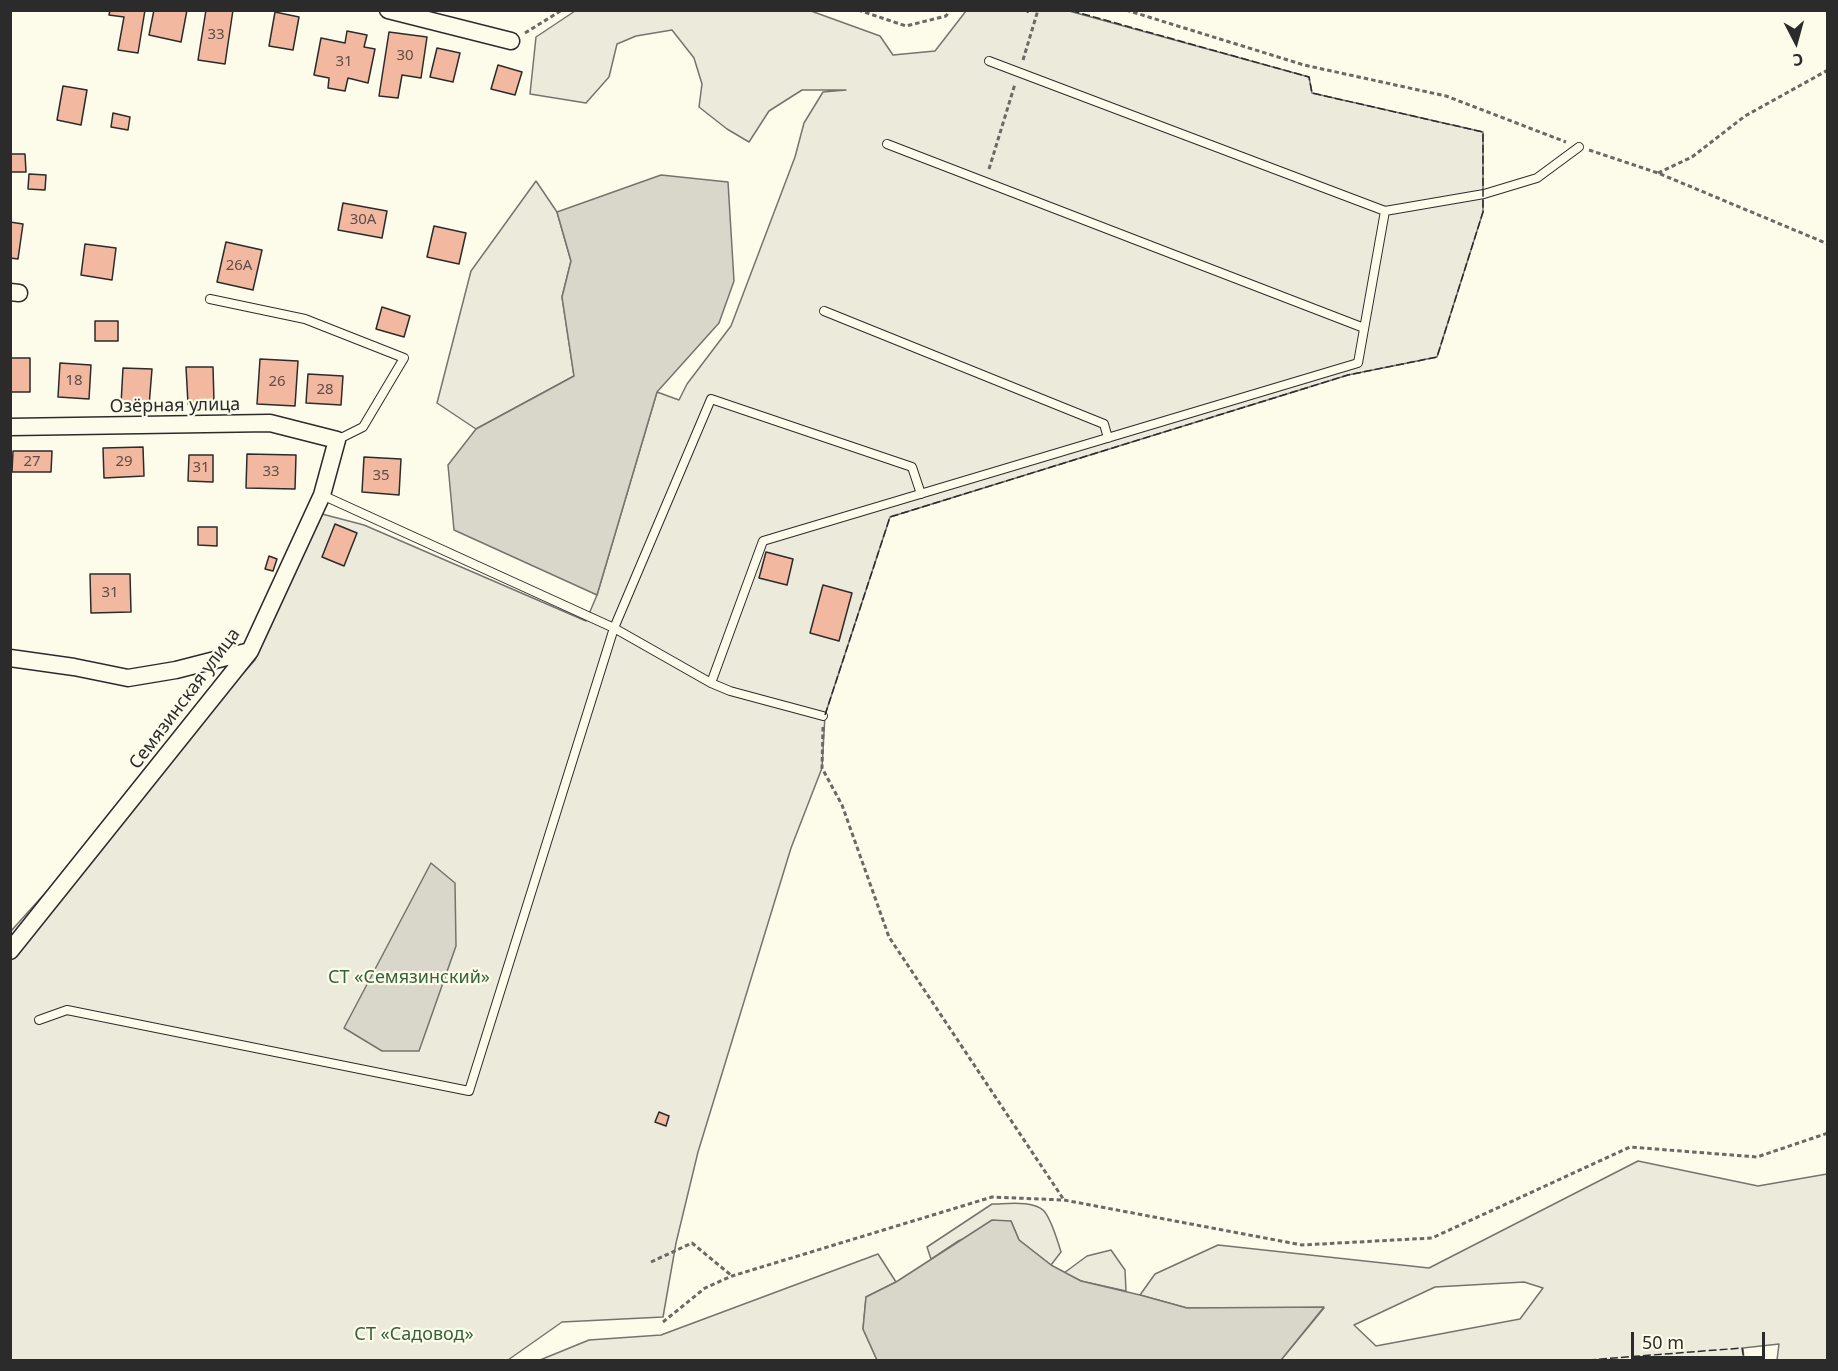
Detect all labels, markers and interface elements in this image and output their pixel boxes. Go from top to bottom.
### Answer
north arrow [1766,12,1826,72]
house number: 33 [207,26,225,44]
house number: 30 [396,47,414,65]
text: С [1792,48,1804,71]
house number: 31 [335,53,353,71]
house number: 30А [350,211,376,229]
house number: 26А [226,257,252,275]
house number: 18 [65,372,83,390]
house number: 26 [268,373,286,391]
house number: 28 [316,381,334,399]
street label: Озёрная улица [110,394,240,418]
house number: 27 [23,453,41,471]
house number: 29 [115,453,133,471]
house number: 31 [192,459,210,477]
house number: 33 [262,463,280,481]
house number: 35 [372,467,390,485]
house number: 31 [101,584,119,602]
street label: Семязинская улица [125,624,245,774]
park label: СТ «Семязинский» [328,967,490,989]
scale bar [1634,1320,1768,1358]
park label: СТ «Садовод» [354,1324,474,1346]
text: 50 m [1642,1330,1684,1354]

